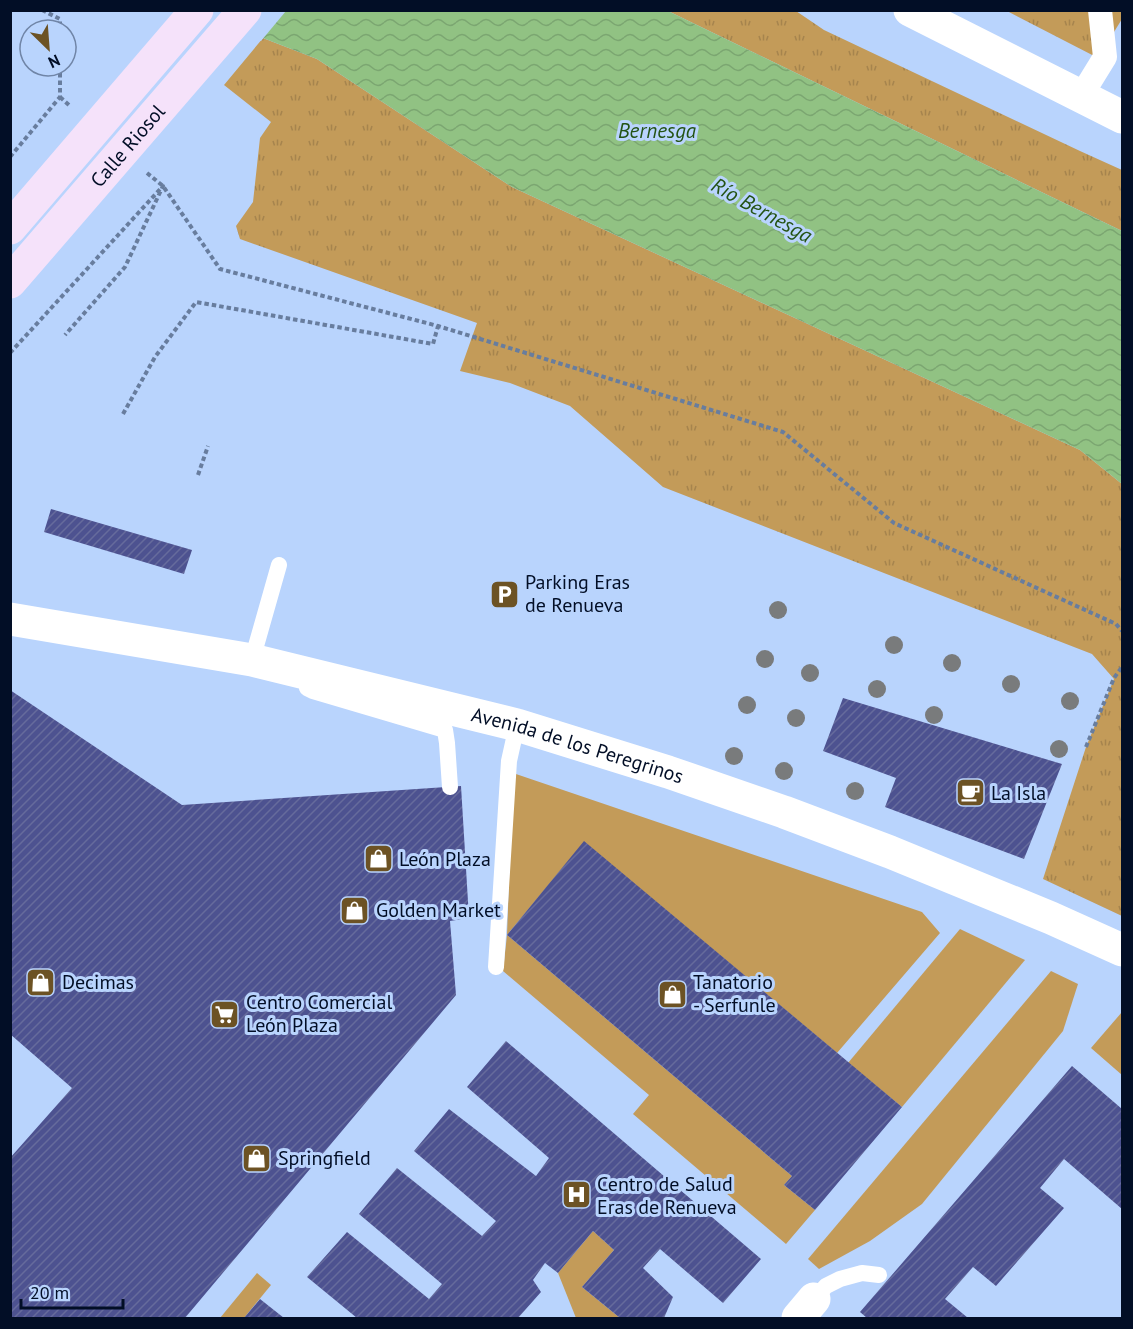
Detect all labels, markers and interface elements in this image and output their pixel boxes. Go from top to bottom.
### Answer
north arrow [18,18,78,78]
text: N [45,50,63,73]
street label: Calle Riosol [85,99,171,193]
water label: Bernesga [618,117,697,144]
water label: Río Bernesga [707,171,818,249]
place label: Parking Eras de Renueva [525,569,630,618]
parking icon: Parking Eras de Renueva [488,578,520,610]
street label: Avenida de los Peregrinos [469,701,687,789]
cafe icon: La Isla [954,777,986,809]
place label: La Isla [991,780,1046,806]
shop icon: León Plaza [362,843,394,875]
place label: León Plaza [399,846,491,872]
shop icon: Golden Market [339,894,371,926]
place label: Golden Market [376,897,501,923]
shop icon: Decimas [25,966,57,998]
place label: Decimas [62,969,134,995]
place label: Tanatorio - Serfunle [693,969,776,1018]
shop icon: Tanatorio - Serfunle [656,978,688,1010]
place label: Centro Comercial León Plaza [246,989,392,1038]
supermarket icon: Centro Comercial León Plaza [209,998,241,1030]
shop icon: Springfield [241,1142,273,1174]
place label: Springfield [278,1145,371,1171]
place label: Centro de Salud Eras de Renueva [597,1171,737,1220]
hospital icon: Centro de Salud Eras de Renueva [560,1179,592,1211]
scale bar [21,1272,123,1310]
text: 20 m [30,1281,69,1304]

